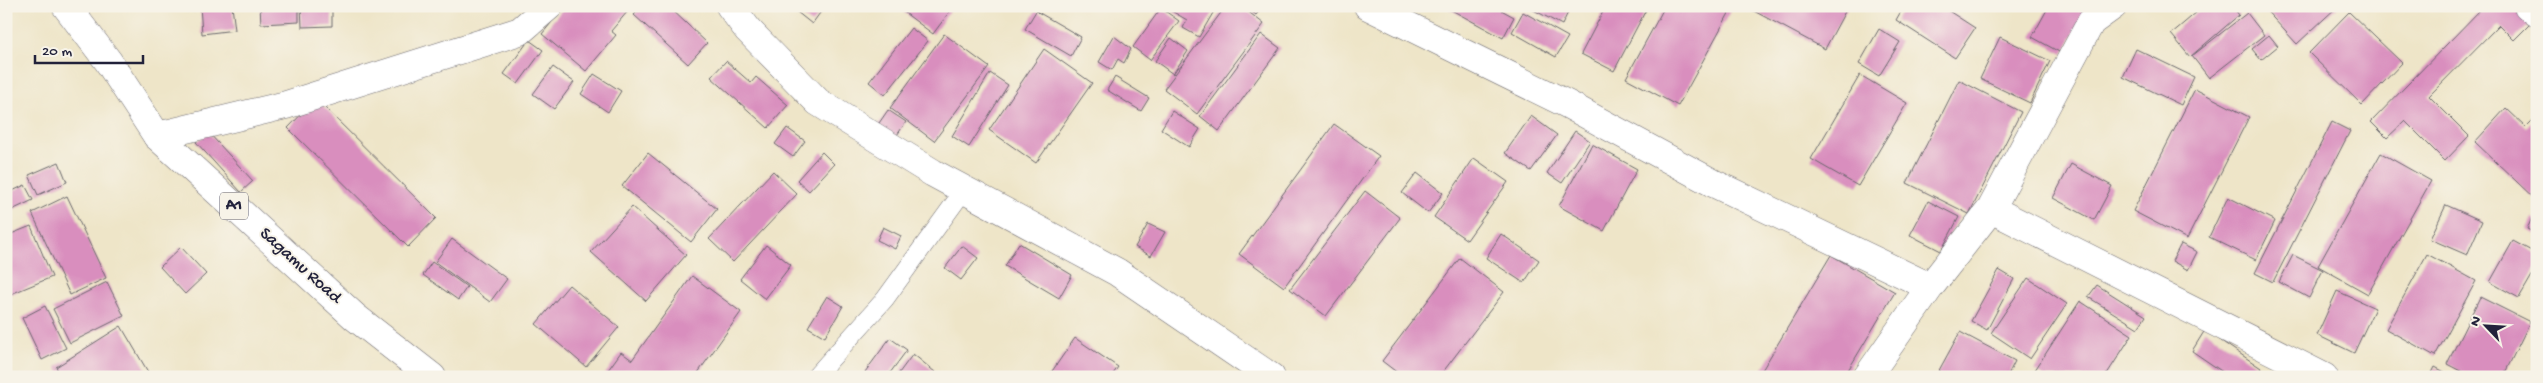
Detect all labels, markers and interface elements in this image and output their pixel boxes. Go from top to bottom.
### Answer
scale bar [35,32,142,64]
text: 20 m [42,43,72,61]
road number: A1 [220,192,248,220]
street label: Sagamu Road [255,224,347,309]
north arrow [2460,300,2510,350]
text: N [2467,314,2486,329]

